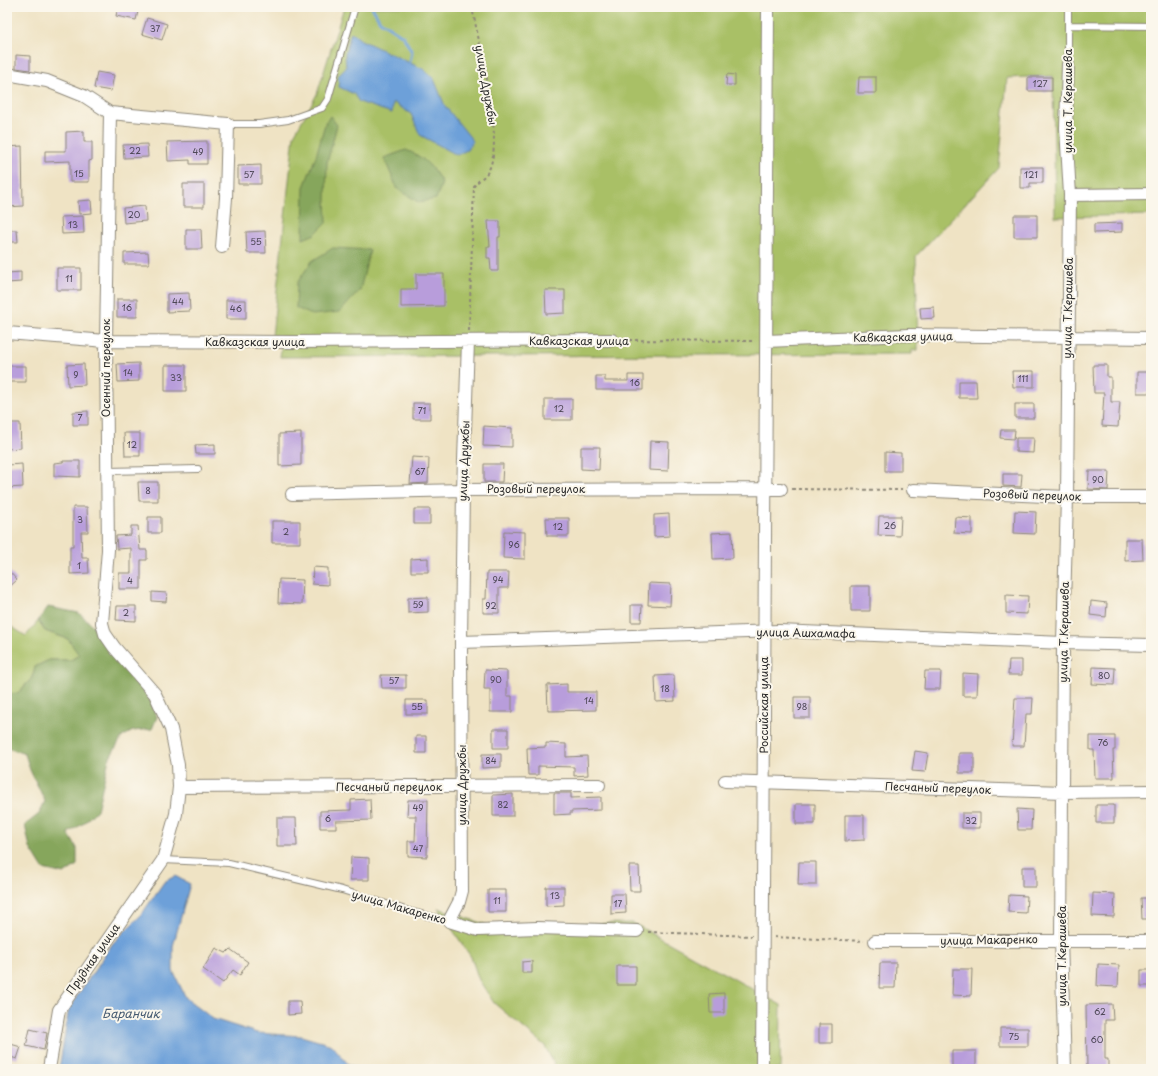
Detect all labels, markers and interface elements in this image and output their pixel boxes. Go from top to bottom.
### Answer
house number: 37 [150,21,160,35]
street label: улица Дружбы [471,44,502,126]
street label: улица Т. Керашева [1059,49,1076,153]
house number: 127 [1032,76,1048,90]
house number: 22 [129,143,141,157]
house number: 49 [192,144,204,158]
house number: 15 [74,166,84,180]
house number: 57 [244,167,254,181]
house number: 121 [1024,167,1038,181]
house number: 20 [128,207,141,221]
house number: 13 [68,217,78,231]
house number: 55 [250,234,262,248]
street label: улица Т.Керашева [1058,257,1077,359]
house number: 11 [65,271,73,285]
house number: 44 [172,294,184,308]
house number: 16 [122,300,132,314]
house number: 46 [230,301,242,315]
street label: Осенний переулок [97,318,114,417]
street label: Кавказcкая улица [853,327,953,346]
street label: Кавказcкая улица [529,332,629,349]
street label: Кавказcкая улица [205,333,305,350]
house number: 14 [123,365,133,379]
house number: 9 [73,367,79,381]
house number: 33 [170,370,182,384]
house number: 111 [1018,371,1028,385]
house number: 16 [630,375,640,389]
house number: 12 [554,401,564,415]
house number: 71 [418,403,426,417]
house number: 7 [77,410,83,424]
street label: улица Дружбы [454,420,473,502]
house number: 12 [127,437,137,451]
house number: 67 [414,464,426,478]
house number: 90 [1092,472,1104,486]
street label: Розовый переулок [487,480,586,497]
house number: 8 [145,483,151,497]
street label: Розовый переулок [983,484,1082,505]
house number: 3 [77,512,83,526]
house number: 26 [884,518,896,532]
house number: 12 [553,519,563,533]
house number: 2 [283,524,289,538]
house number: 96 [508,537,520,551]
house number: 1 [77,558,81,572]
house number: 94 [492,572,504,586]
house number: 4 [127,573,133,587]
street label: улица Т.Керашева [1054,581,1073,683]
house number: 59 [412,597,424,611]
house number: 92 [485,598,497,612]
house number: 2 [123,605,129,619]
street label: улица Ашхамафа [756,623,856,642]
street label: Российская улица [755,656,772,754]
house number: 80 [1098,668,1111,682]
house number: 90 [490,672,502,686]
house number: 57 [389,673,399,687]
house number: 18 [660,681,670,695]
house number: 14 [584,693,594,707]
house number: 55 [411,699,423,713]
house number: 98 [797,699,807,713]
house number: 76 [1098,735,1108,749]
street label: улица Дружбы [453,745,470,825]
house number: 84 [485,753,497,767]
street label: Песчаный переулок [885,777,992,798]
street label: Песчаный переулок [336,778,443,795]
house number: 82 [497,797,509,811]
house number: 49 [412,800,424,814]
house number: 6 [325,811,331,825]
house number: 32 [965,813,977,827]
house number: 47 [413,841,423,855]
street label: улица Макаренко [350,885,448,928]
house number: 13 [550,888,560,902]
house number: 11 [493,893,501,907]
house number: 17 [614,896,623,910]
street label: улица Т.Керашева [1053,905,1070,1007]
street label: Прудная улица [62,920,124,998]
street label: улица Макаренко [940,930,1038,949]
water label: Баранчик [102,1004,161,1022]
house number: 62 [1094,1004,1106,1018]
house number: 75 [1009,1029,1019,1043]
house number: 60 [1091,1032,1104,1046]

